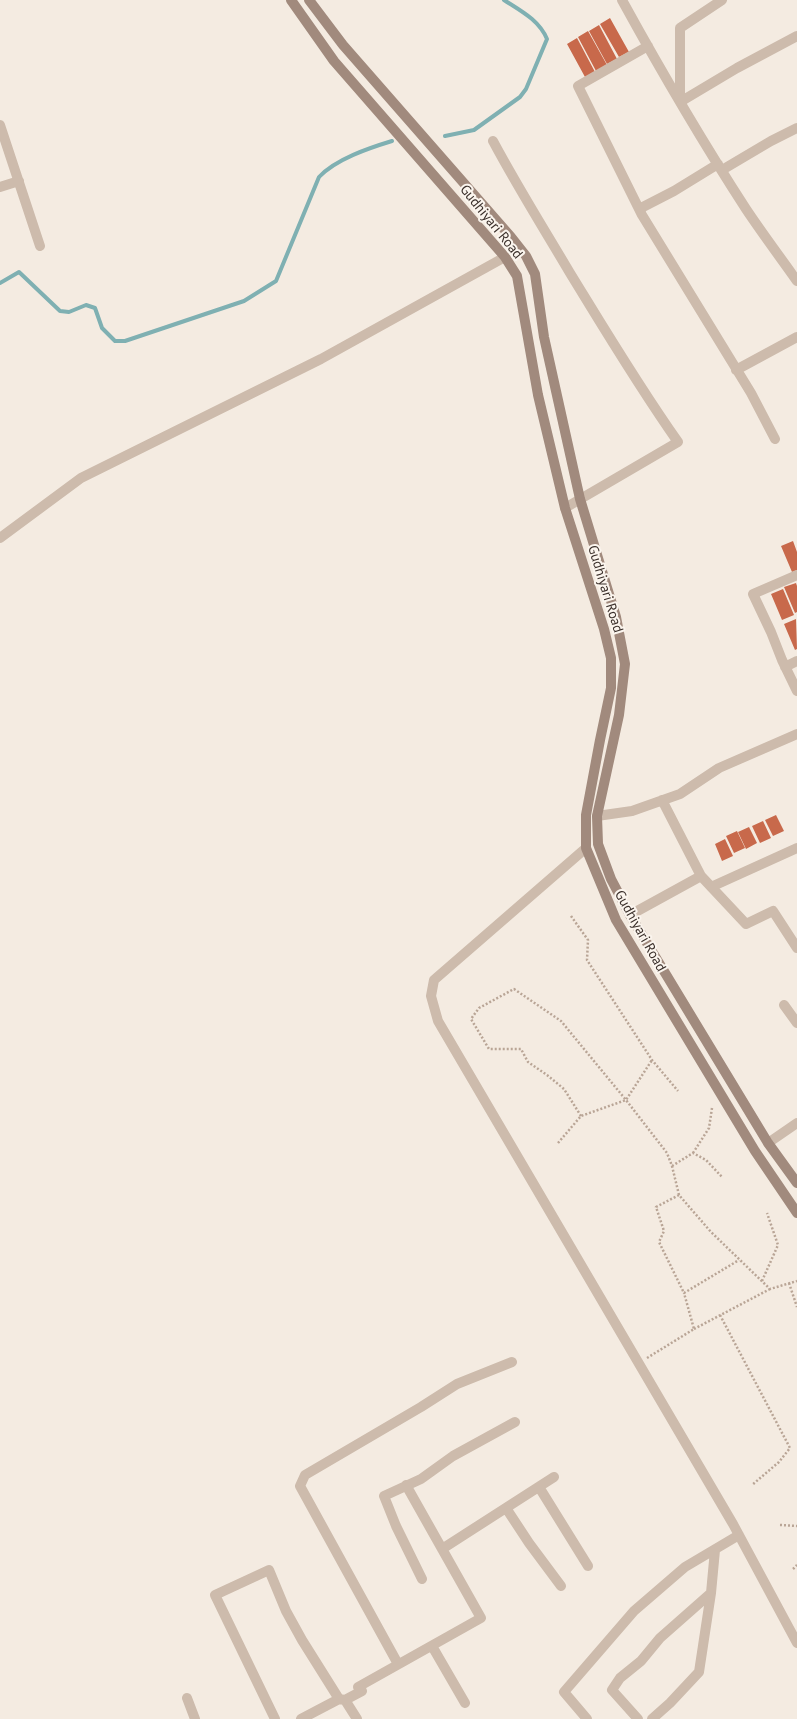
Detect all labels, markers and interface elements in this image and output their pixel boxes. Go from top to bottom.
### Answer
street label: Gudhiyari Road [456,182,526,262]
street label: Gudhiyari Road [584,543,626,635]
street label: Gudhiyari Road [611,887,669,975]

